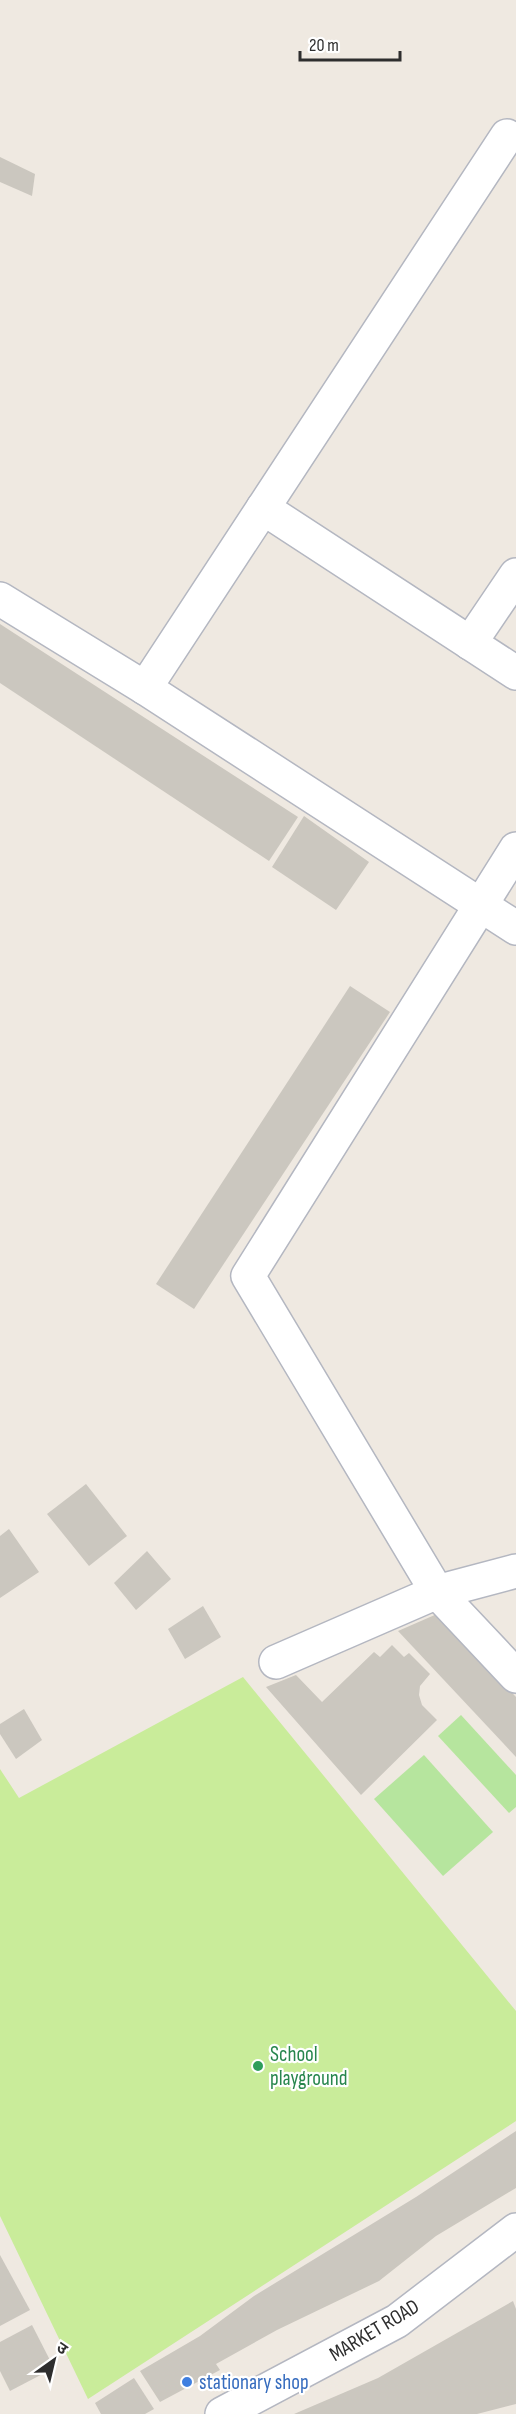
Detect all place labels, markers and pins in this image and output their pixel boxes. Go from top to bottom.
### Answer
place label: School playground [270,2042,347,2091]
marker: School playground [251,2059,265,2073]
place label: stationary shop [199,2370,309,2395]
marker: stationary shop [180,2375,194,2389]

